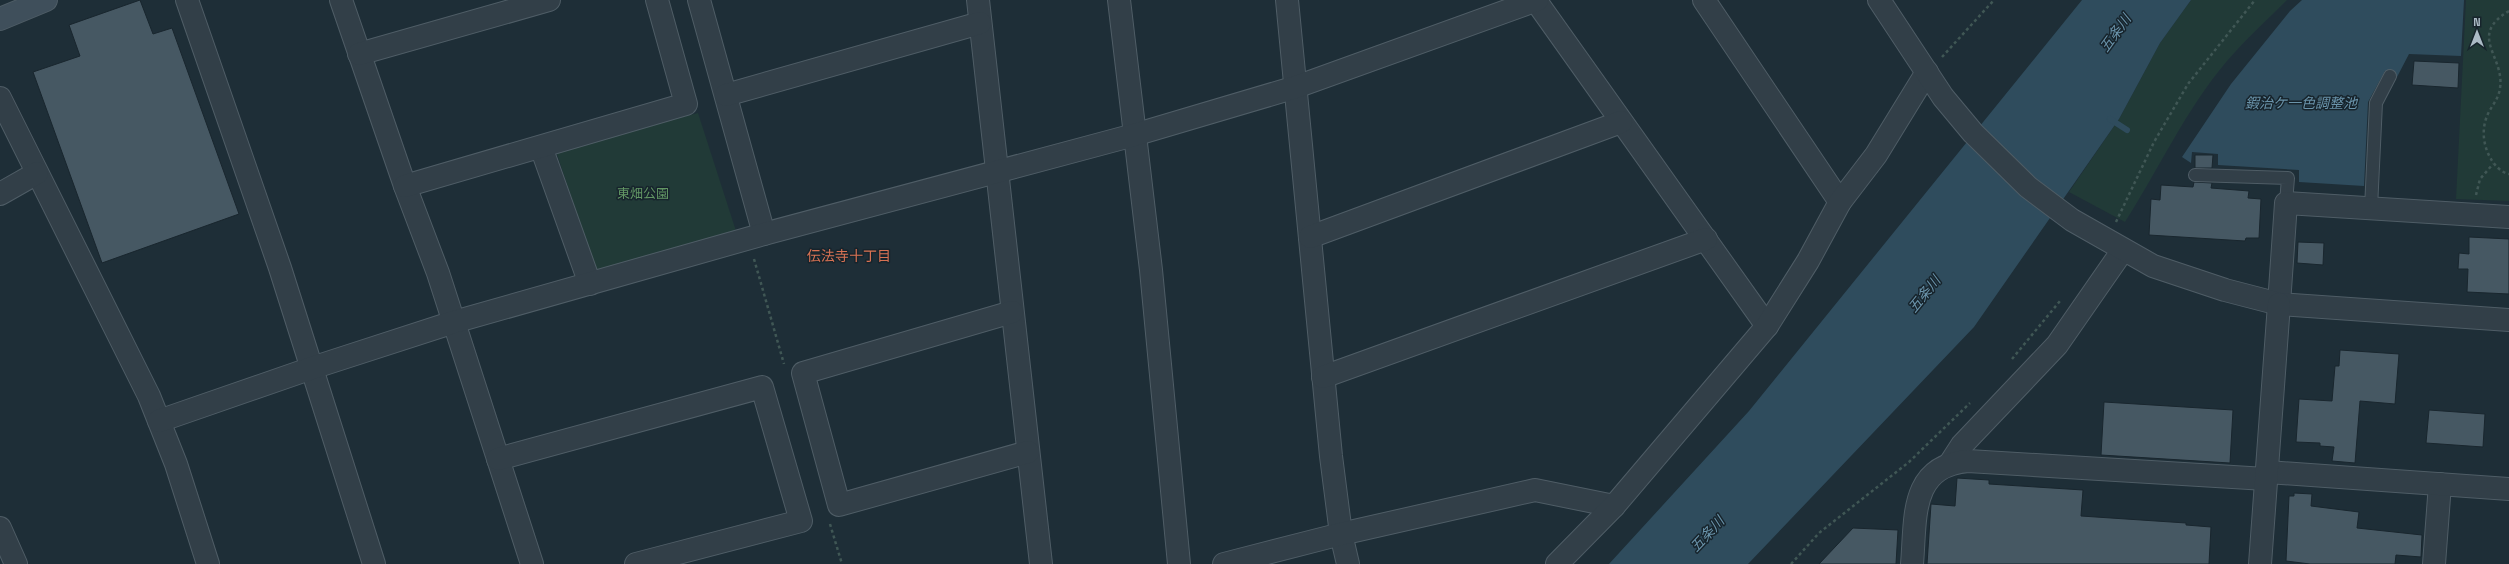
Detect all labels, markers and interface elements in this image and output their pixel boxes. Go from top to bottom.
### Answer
water label: 五条川 [2095,9,2136,55]
north arrow [2457,12,2497,52]
text: N [2473,15,2481,29]
water label: 鍜治ケ一色調整池 [2245,94,2359,112]
park label: 東畑公園 [617,185,669,202]
district label: 伝法寺十丁目 [807,247,891,265]
water label: 五条川 [1904,270,1945,316]
water label: 五条川 [1686,511,1729,555]

